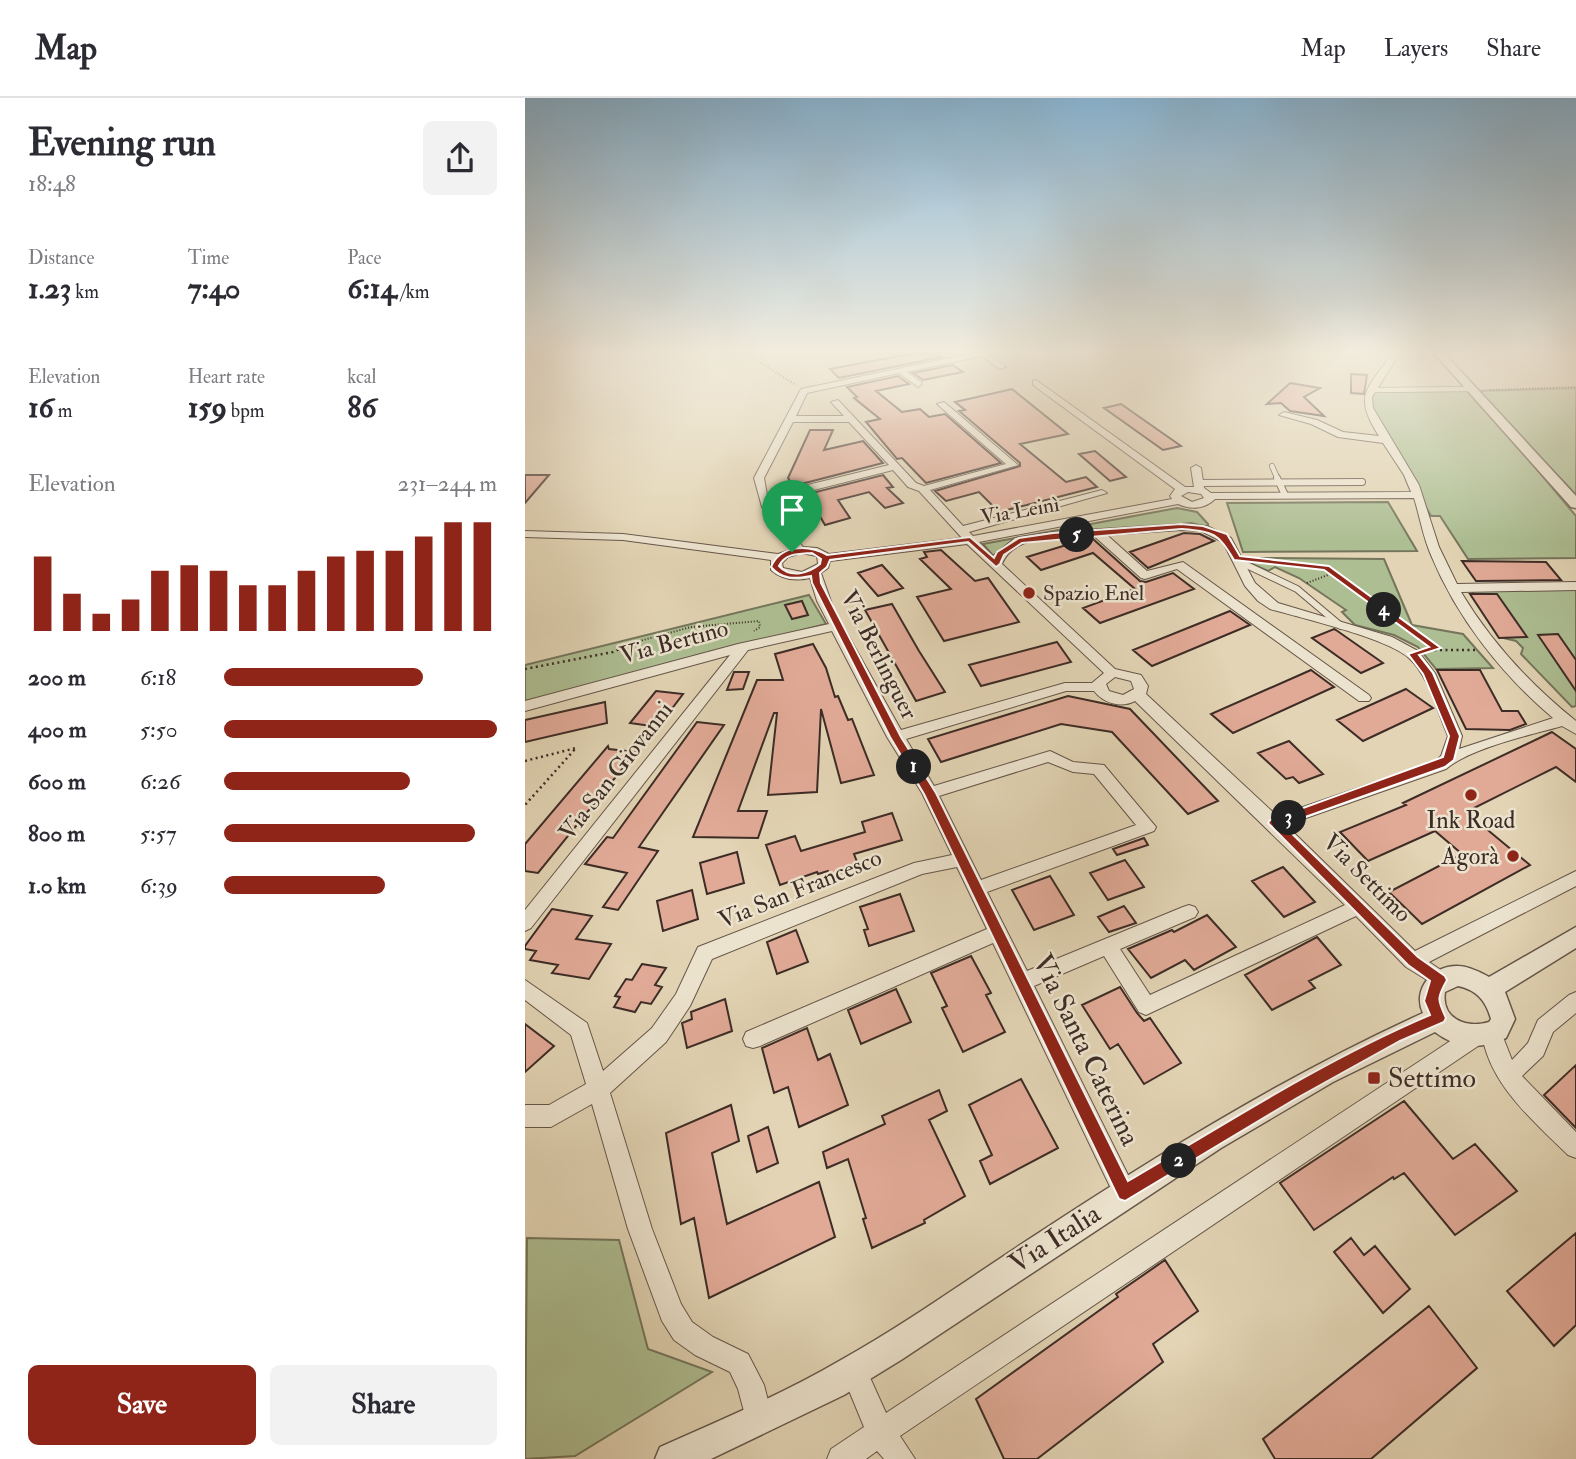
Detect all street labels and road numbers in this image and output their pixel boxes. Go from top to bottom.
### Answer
street label: Via Leinì [979,491,1062,531]
street label: Via Berlinguer [833,585,925,725]
street label: Via Bertino [616,613,732,671]
street label: Via San Giovanni [552,695,680,847]
street label: Via Settimo [1316,827,1418,929]
street label: Via San Francesco [714,842,886,936]
street label: Via Santa Caterina [1024,948,1148,1152]
street label: Via Italia [1003,1196,1108,1282]

